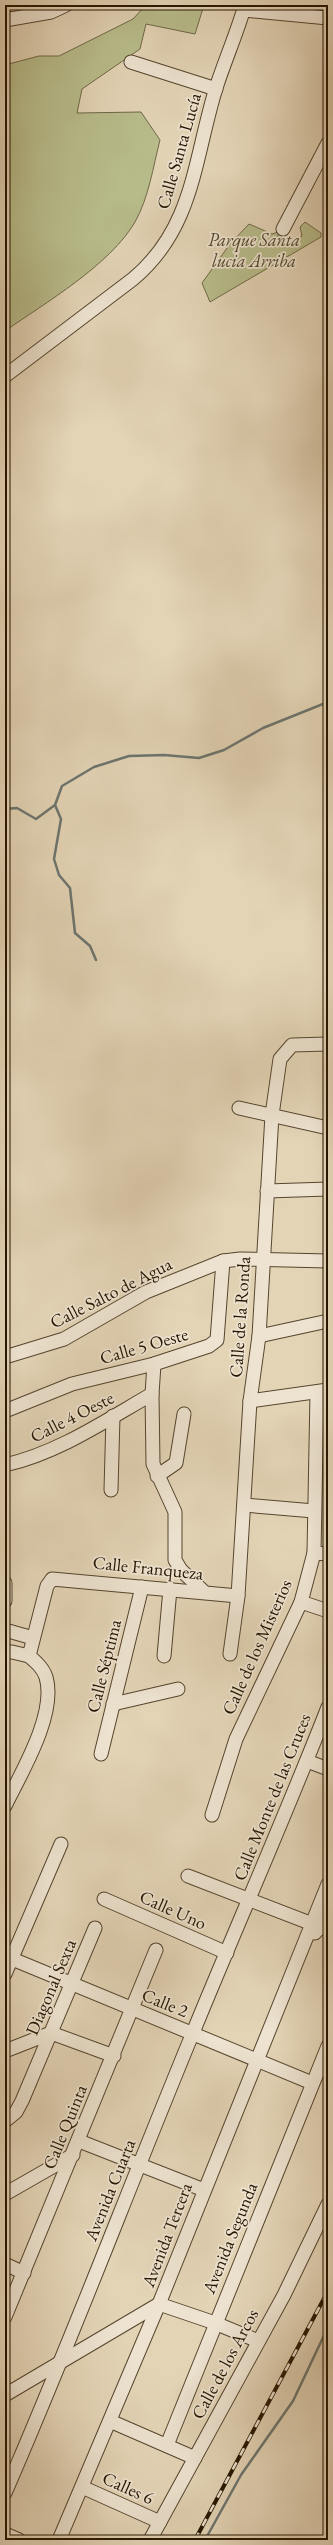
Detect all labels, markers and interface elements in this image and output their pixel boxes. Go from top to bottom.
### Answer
street label: Calle Santa Lucía [151,89,206,212]
park label: Parque Santa lucia Arriba [208,228,300,272]
street label: Calle Salto de Agua [46,1252,176,1333]
street label: Calle de la Ronda [224,1255,255,1378]
street label: Calle 5 Oeste [97,1322,191,1369]
street label: Calle 4 Oeste [26,1386,117,1447]
street label: Calle Franqueza [92,1550,205,1585]
street label: Calle de los Misterios [216,1575,297,1718]
street label: Calle Séptima [81,1616,126,1715]
street label: Calle Monte de las Cruces [227,1710,316,1884]
street label: Calle Uno [136,1885,210,1935]
street label: Diagonal Sexta [20,1935,81,2038]
street label: Calle 2 [139,1983,192,2022]
street label: Calle Quinta [37,2080,92,2172]
street label: Avenida Cuarta [78,2135,141,2245]
street label: Avenida Segunda [196,2178,263,2298]
street label: Avenida Tercera [136,2179,197,2291]
street label: Calle de los Arcos [186,2304,263,2423]
street label: Calles 6 [99,2466,158,2509]

